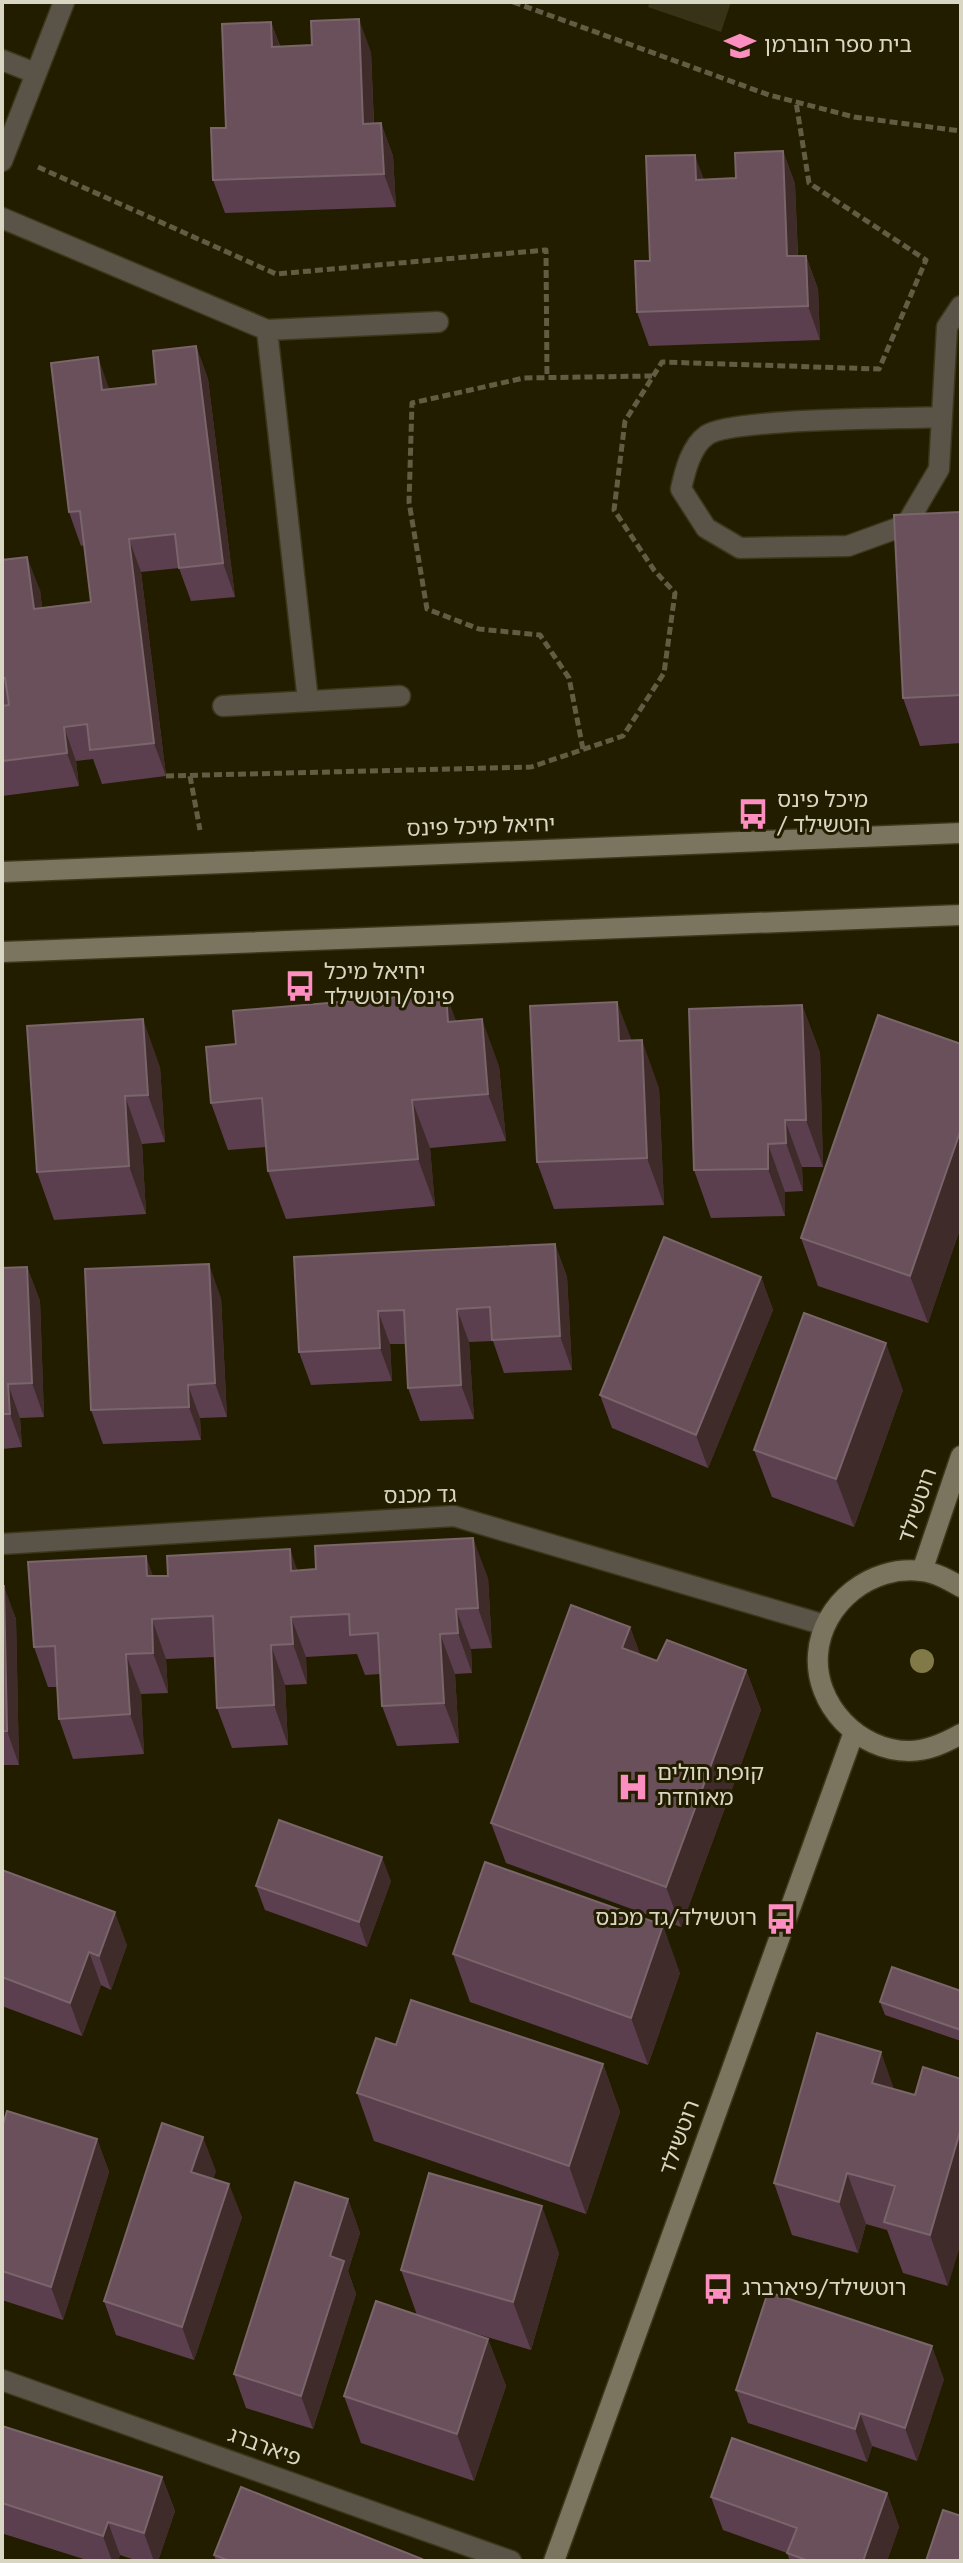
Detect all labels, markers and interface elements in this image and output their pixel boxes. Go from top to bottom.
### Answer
school or university icon: בית ספר הוברמן [723,29,757,63]
place label: בית ספר הוברמן [764,33,912,60]
place label: מיכל פינס / רוטשילד [776,788,871,840]
bus stop icon: מיכל פינס / רוטשילד [736,797,770,831]
street label: יחיאל מיכל פינס [406,812,556,844]
place label: יחיאל מיכל פינס/רוטשילד [324,960,455,1012]
bus stop icon: יחיאל מיכל פינס/רוטשילד [283,969,317,1003]
street label: רוטשילד [894,1465,944,1547]
street label: גד מכנס [383,1483,457,1511]
place label: קופת חולים מאוחדת [657,1761,764,1813]
hospital icon: קופת חולים מאוחדת [616,1770,650,1804]
bus stop icon: רוטשילד/גד מכנס [764,1902,798,1936]
place label: רוטשילד/גד מכנס [595,1906,757,1933]
street label: רוטשילד [655,2097,707,2179]
bus stop icon: רוטשילד/פיארברג [701,2272,735,2306]
place label: רוטשילד/פיארברג [742,2276,906,2303]
street label: פיארברג [224,2422,304,2474]

